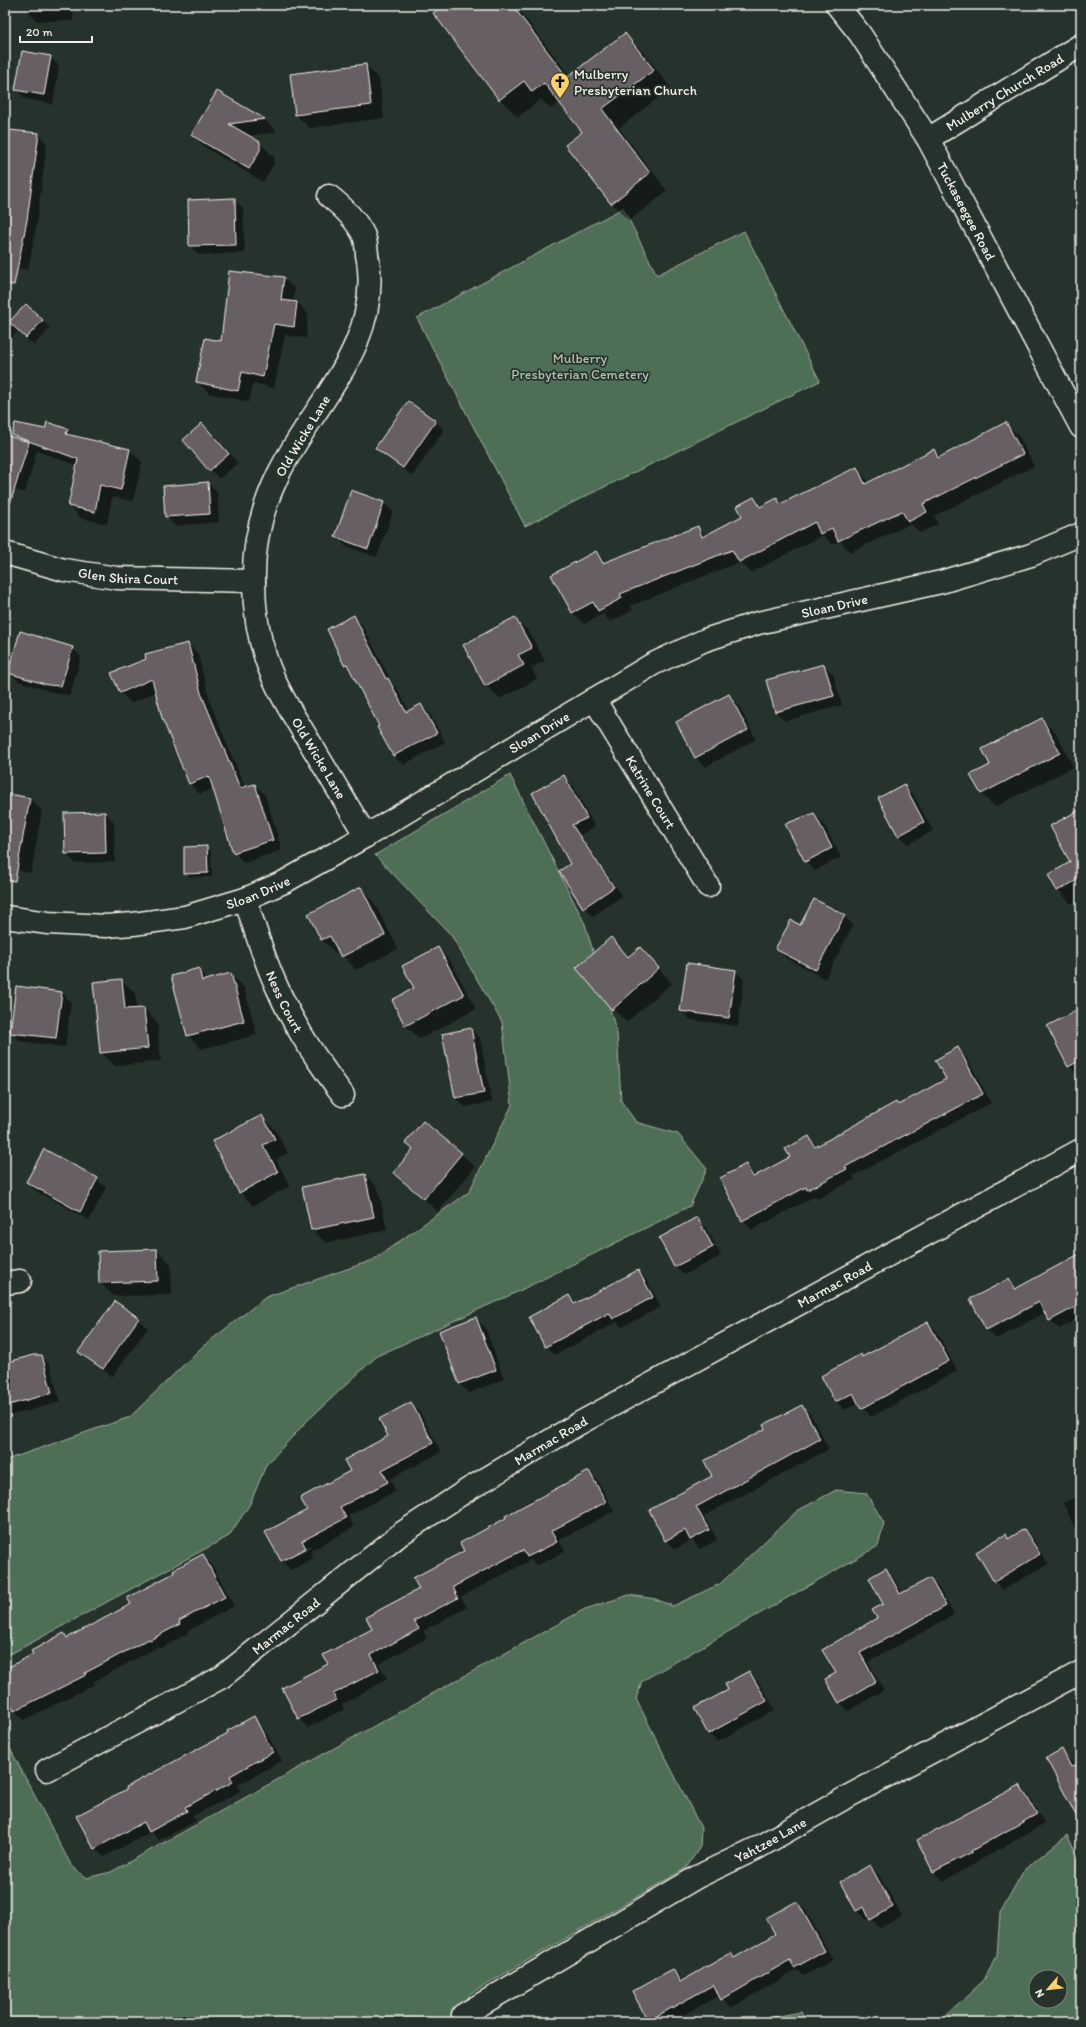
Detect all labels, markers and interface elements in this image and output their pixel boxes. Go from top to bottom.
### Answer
scale bar [20,18,92,44]
text: 20 m [26,25,53,39]
street label: Mulberry Church Road [943,49,1067,134]
place label: Mulberry Presbyterian Church [574,66,697,99]
church icon: Mulberry Presbyterian Church [549,71,571,99]
street label: Tuckaseegee Road [933,159,1000,264]
park label: Mulberry Presbyterian Cemetery [511,350,649,383]
street label: Old Wicke Lane [272,392,334,480]
street label: Glen Shira Court [77,564,178,588]
street label: Sloan Drive [799,590,870,622]
street label: Sloan Drive [506,707,573,757]
street label: Old Wicke Lane [288,714,350,802]
street label: Katrine Court [622,752,680,832]
street label: Sloan Drive [224,872,293,913]
street label: Ness Court [262,968,307,1035]
street label: Marmac Road [794,1257,875,1311]
street label: Marmac Road [511,1412,591,1469]
street label: Marmac Road [248,1593,324,1658]
street label: Yahtzee Lane [732,1813,810,1866]
north arrow [1028,1969,1068,2009]
text: N [1032,1987,1047,2000]

